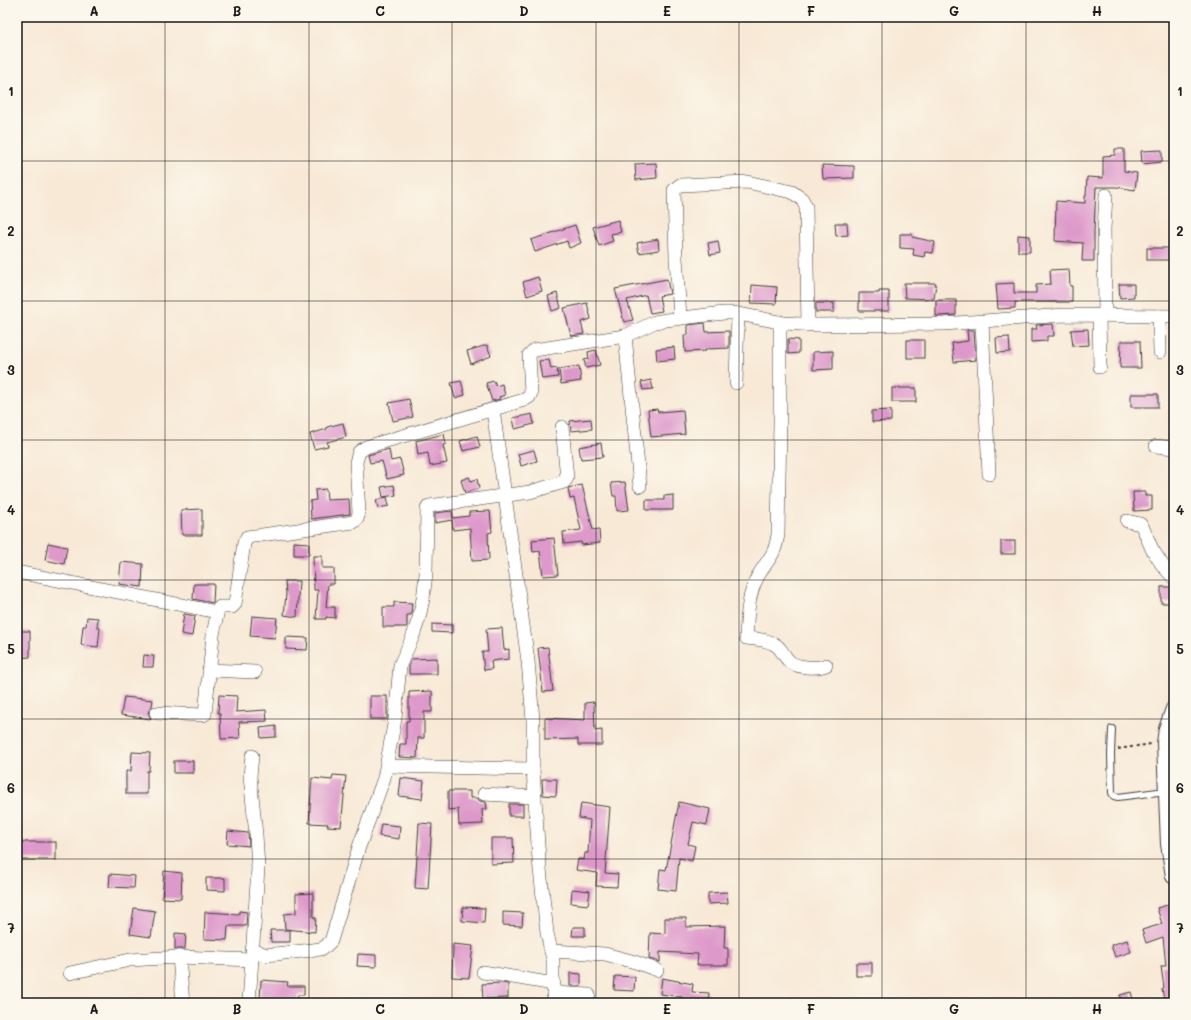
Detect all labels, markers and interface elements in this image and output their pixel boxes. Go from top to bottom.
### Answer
text: A [89,2,99,19]
text: B [233,2,242,19]
text: C [375,2,385,19]
text: D [519,2,529,19]
text: E [663,2,671,19]
text: F [807,2,815,19]
text: G [949,2,959,19]
text: H [1092,2,1102,19]
text: 1 [8,82,14,99]
text: 1 [1177,82,1183,99]
text: 2 [7,222,15,239]
text: 2 [1176,222,1184,239]
text: 3 [7,361,15,378]
text: 3 [1176,361,1184,378]
text: 4 [7,501,15,518]
text: 4 [1176,501,1184,518]
text: 5 [7,640,15,657]
text: 5 [1176,640,1184,657]
text: 6 [7,779,15,796]
text: 6 [1176,779,1184,796]
text: 7 [7,919,15,936]
text: 7 [1176,919,1184,936]
text: A [89,1000,99,1017]
text: B [233,1000,242,1017]
text: C [375,1000,385,1017]
text: D [519,1000,529,1017]
text: E [663,1000,671,1017]
text: F [807,1000,815,1017]
text: G [949,1000,959,1017]
text: H [1092,1000,1102,1017]

